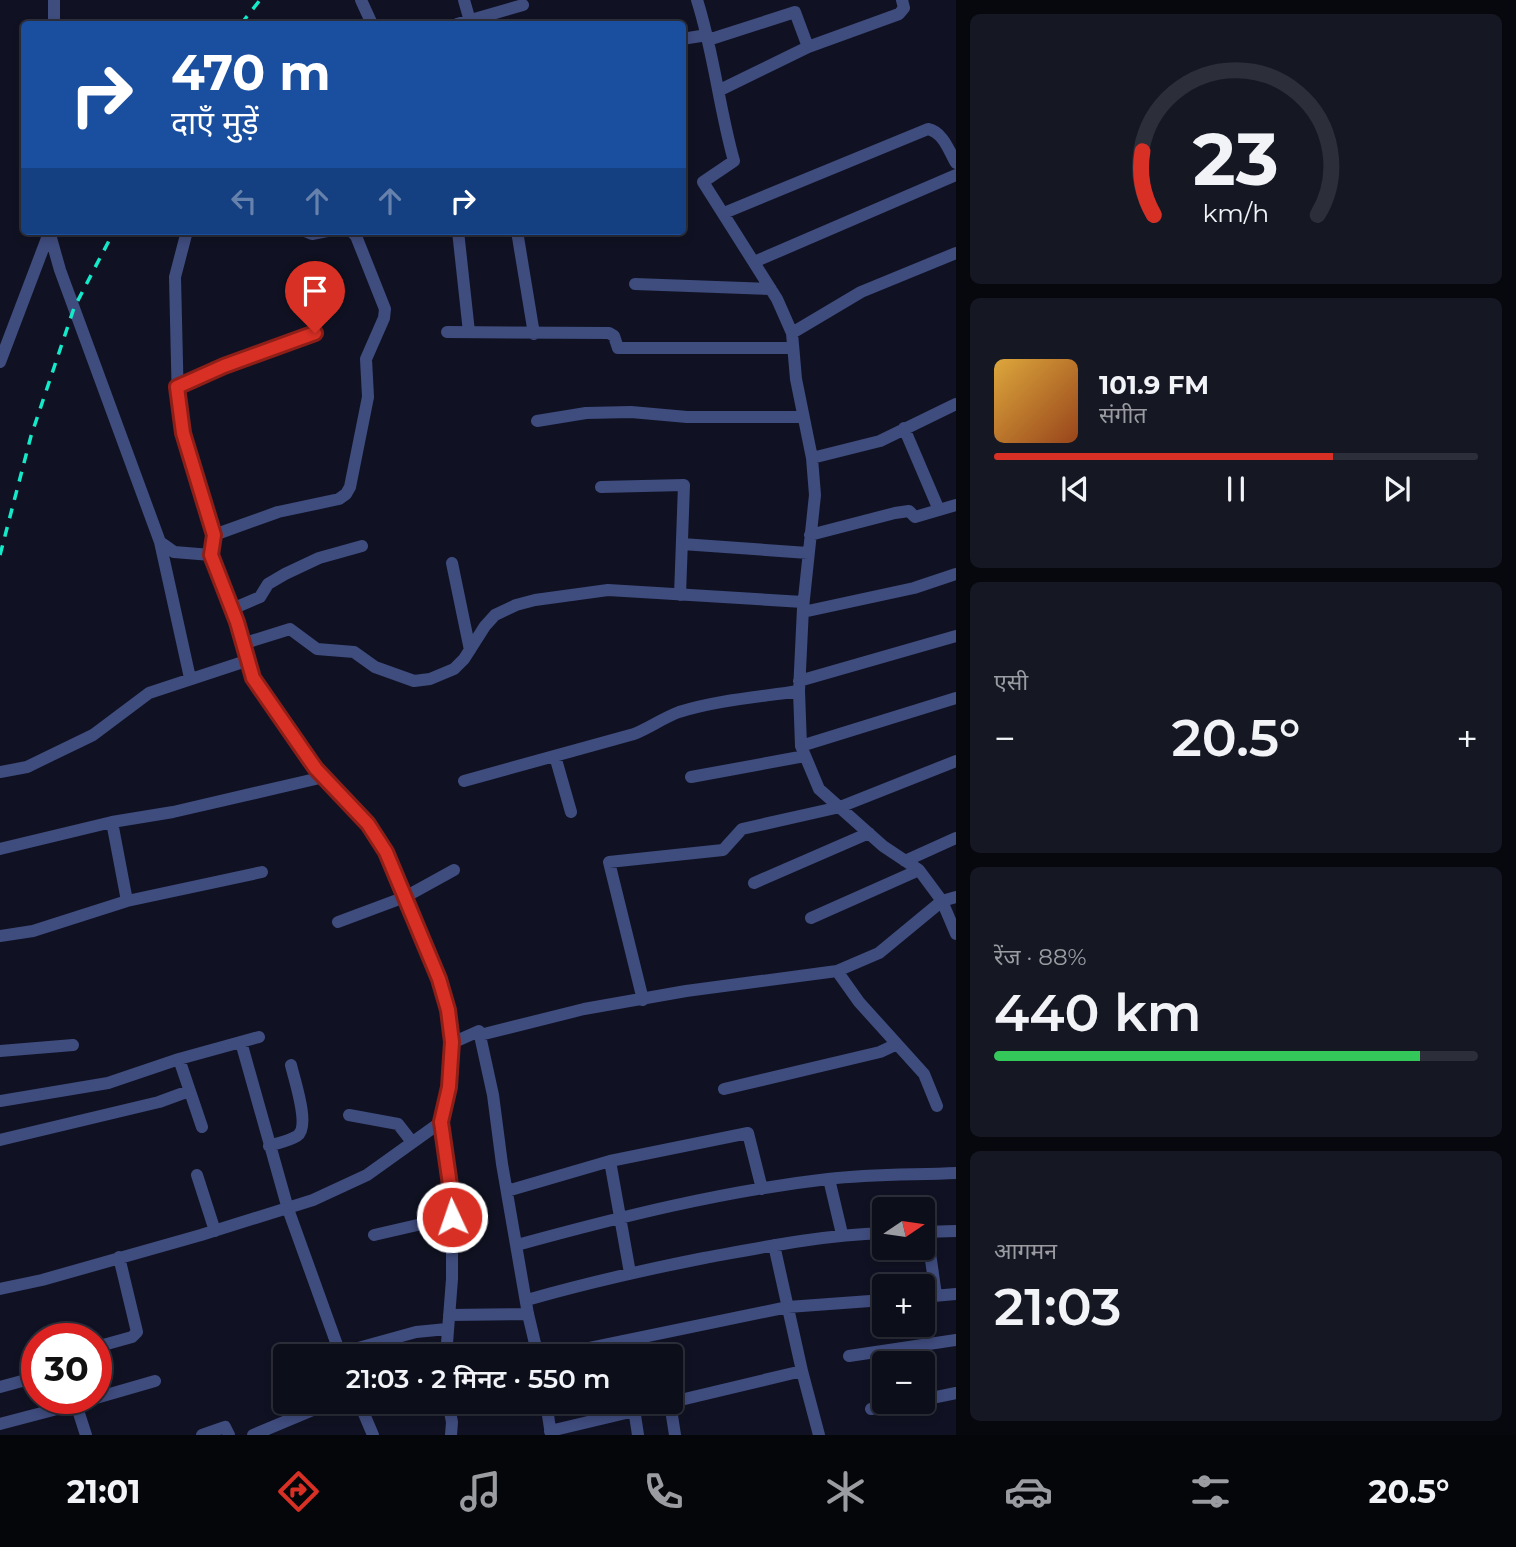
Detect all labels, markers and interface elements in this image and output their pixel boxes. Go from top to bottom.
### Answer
text: 470 m [171,43,331,102]
icon: right [56,49,147,140]
text: दाएँ मुड़ें [171,103,259,142]
text: 23 [1193,115,1279,203]
icon: left [225,182,263,220]
icon: ahead [298,182,336,220]
icon: ahead [371,182,409,220]
icon: right [444,182,482,220]
text: km/h [1203,198,1269,228]
pin [285,261,345,333]
icon: arrive [296,272,334,310]
text: 101.9 FM [1099,369,1209,401]
text: संगीत [1099,401,1147,429]
icon: previous [1056,470,1094,508]
icon: pause [1217,470,1255,508]
icon: next [1378,470,1416,508]
text: एसी [994,668,1028,696]
text: 20.5° [1172,706,1300,769]
text: − [994,715,1016,762]
text: + [1456,715,1478,762]
text: रेंज · 88% [994,943,1087,971]
text: 440 km [994,981,1201,1044]
position arrow [415,1180,489,1254]
north arrow [872,1197,934,1260]
map controls [872,1197,935,1414]
text: आगमन [994,1237,1057,1265]
button: + [872,1274,935,1337]
text: 21:03 [994,1275,1122,1338]
speed limit sign: 30 [21,1323,112,1414]
button: − [872,1351,935,1414]
text: 21:03 · 2 मिनट · 550 m [346,1363,610,1395]
icon: directions [274,1467,323,1516]
icon: music [456,1467,505,1516]
icon: phone [639,1467,688,1516]
icon: climate [821,1467,870,1516]
icon: car [1004,1467,1053,1516]
icon: filters [1186,1467,1235,1516]
text: 21:01 [67,1472,141,1511]
text: 20.5° [1369,1472,1449,1511]

